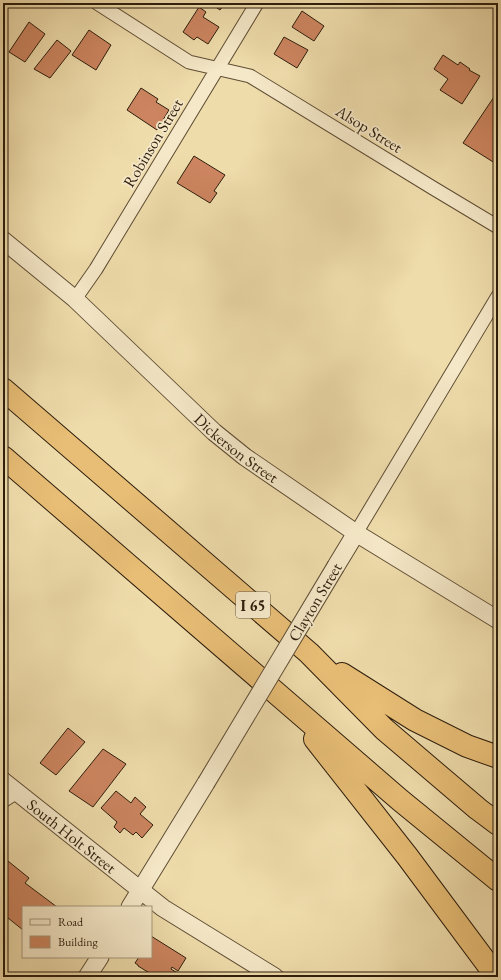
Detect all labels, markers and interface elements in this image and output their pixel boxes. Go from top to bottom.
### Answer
street label: Robinson Street [118,95,188,191]
street label: Alsop Street [331,100,406,158]
street label: Dickerson Street [190,408,283,487]
street label: Clayton Street [283,559,347,645]
road number: I 65 [236,592,270,618]
street label: South Holt Street [23,794,121,878]
legend [22,906,152,958]
text: Road [58,914,84,930]
text: Building [58,934,99,950]

